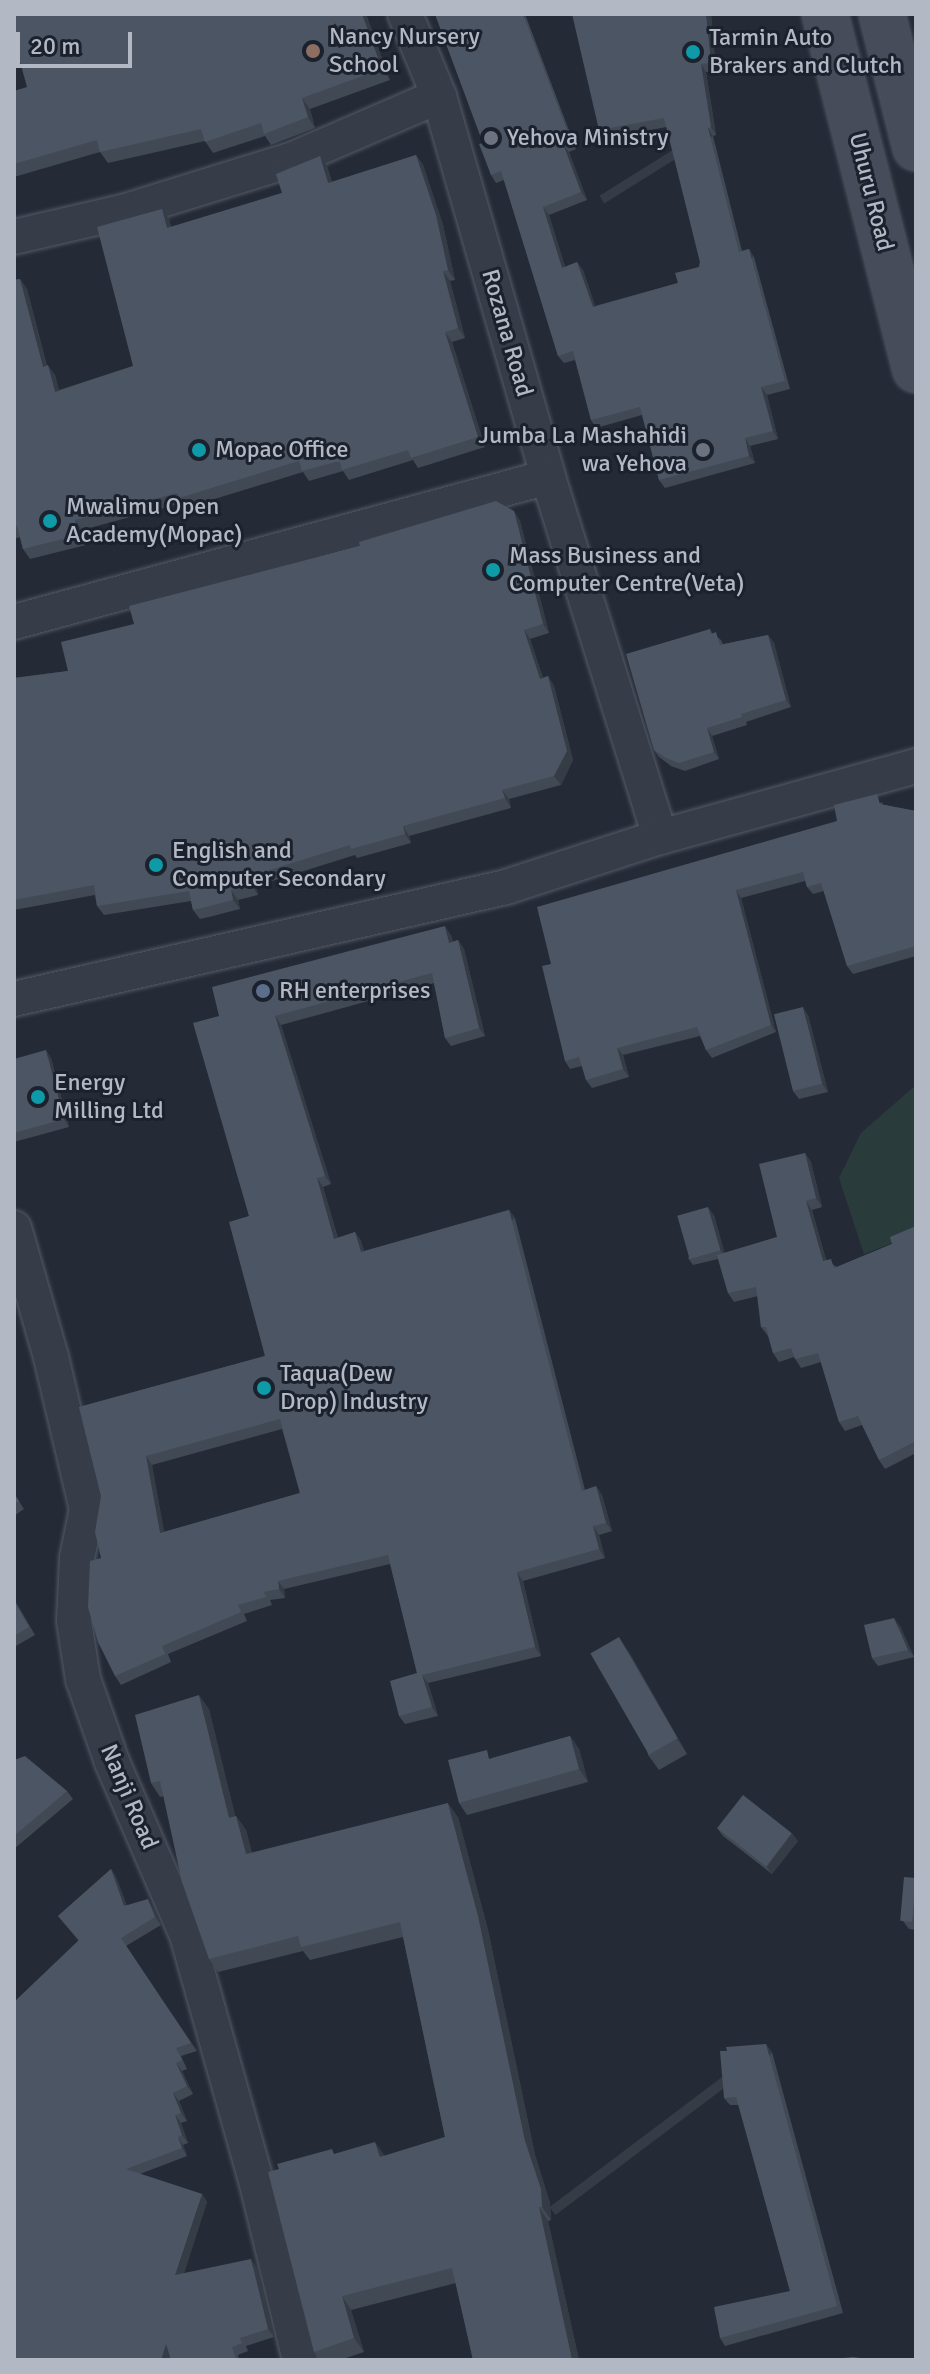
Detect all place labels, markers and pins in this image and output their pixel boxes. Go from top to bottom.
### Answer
place label: Nancy Nursery School [329,23,480,79]
place label: Tarmin Auto Brakers and Clutch [709,24,902,80]
marker: Nancy Nursery School [304,42,322,60]
marker: Tarmin Auto Brakers and Clutch [684,43,702,61]
place label: Yehova Ministry [507,124,668,152]
marker: Yehova Ministry [482,129,500,147]
place label: Jumba La Mashahidi wa Yehova [478,422,687,478]
place label: Mopac Office [215,436,349,464]
marker: Mopac Office [190,441,208,459]
marker: Jumba La Mashahidi wa Yehova [694,441,712,459]
place label: Mwalimu Open Academy(Mopac) [66,493,242,549]
marker: Mwalimu Open Academy(Mopac) [41,512,59,530]
place label: Mass Business and Computer Centre(Veta) [509,542,744,598]
marker: Mass Business and Computer Centre(Veta) [484,561,502,579]
place label: English and Computer Secondary [172,837,386,893]
marker: English and Computer Secondary [147,856,165,874]
place label: RH enterprises [279,977,430,1005]
marker: RH enterprises [254,982,272,1000]
place label: Energy Milling Ltd [54,1069,164,1125]
marker: Energy Milling Ltd [29,1088,47,1106]
place label: Taqua(Dew Drop) Industry [280,1360,428,1416]
marker: Taqua(Dew Drop) Industry [255,1379,273,1397]

